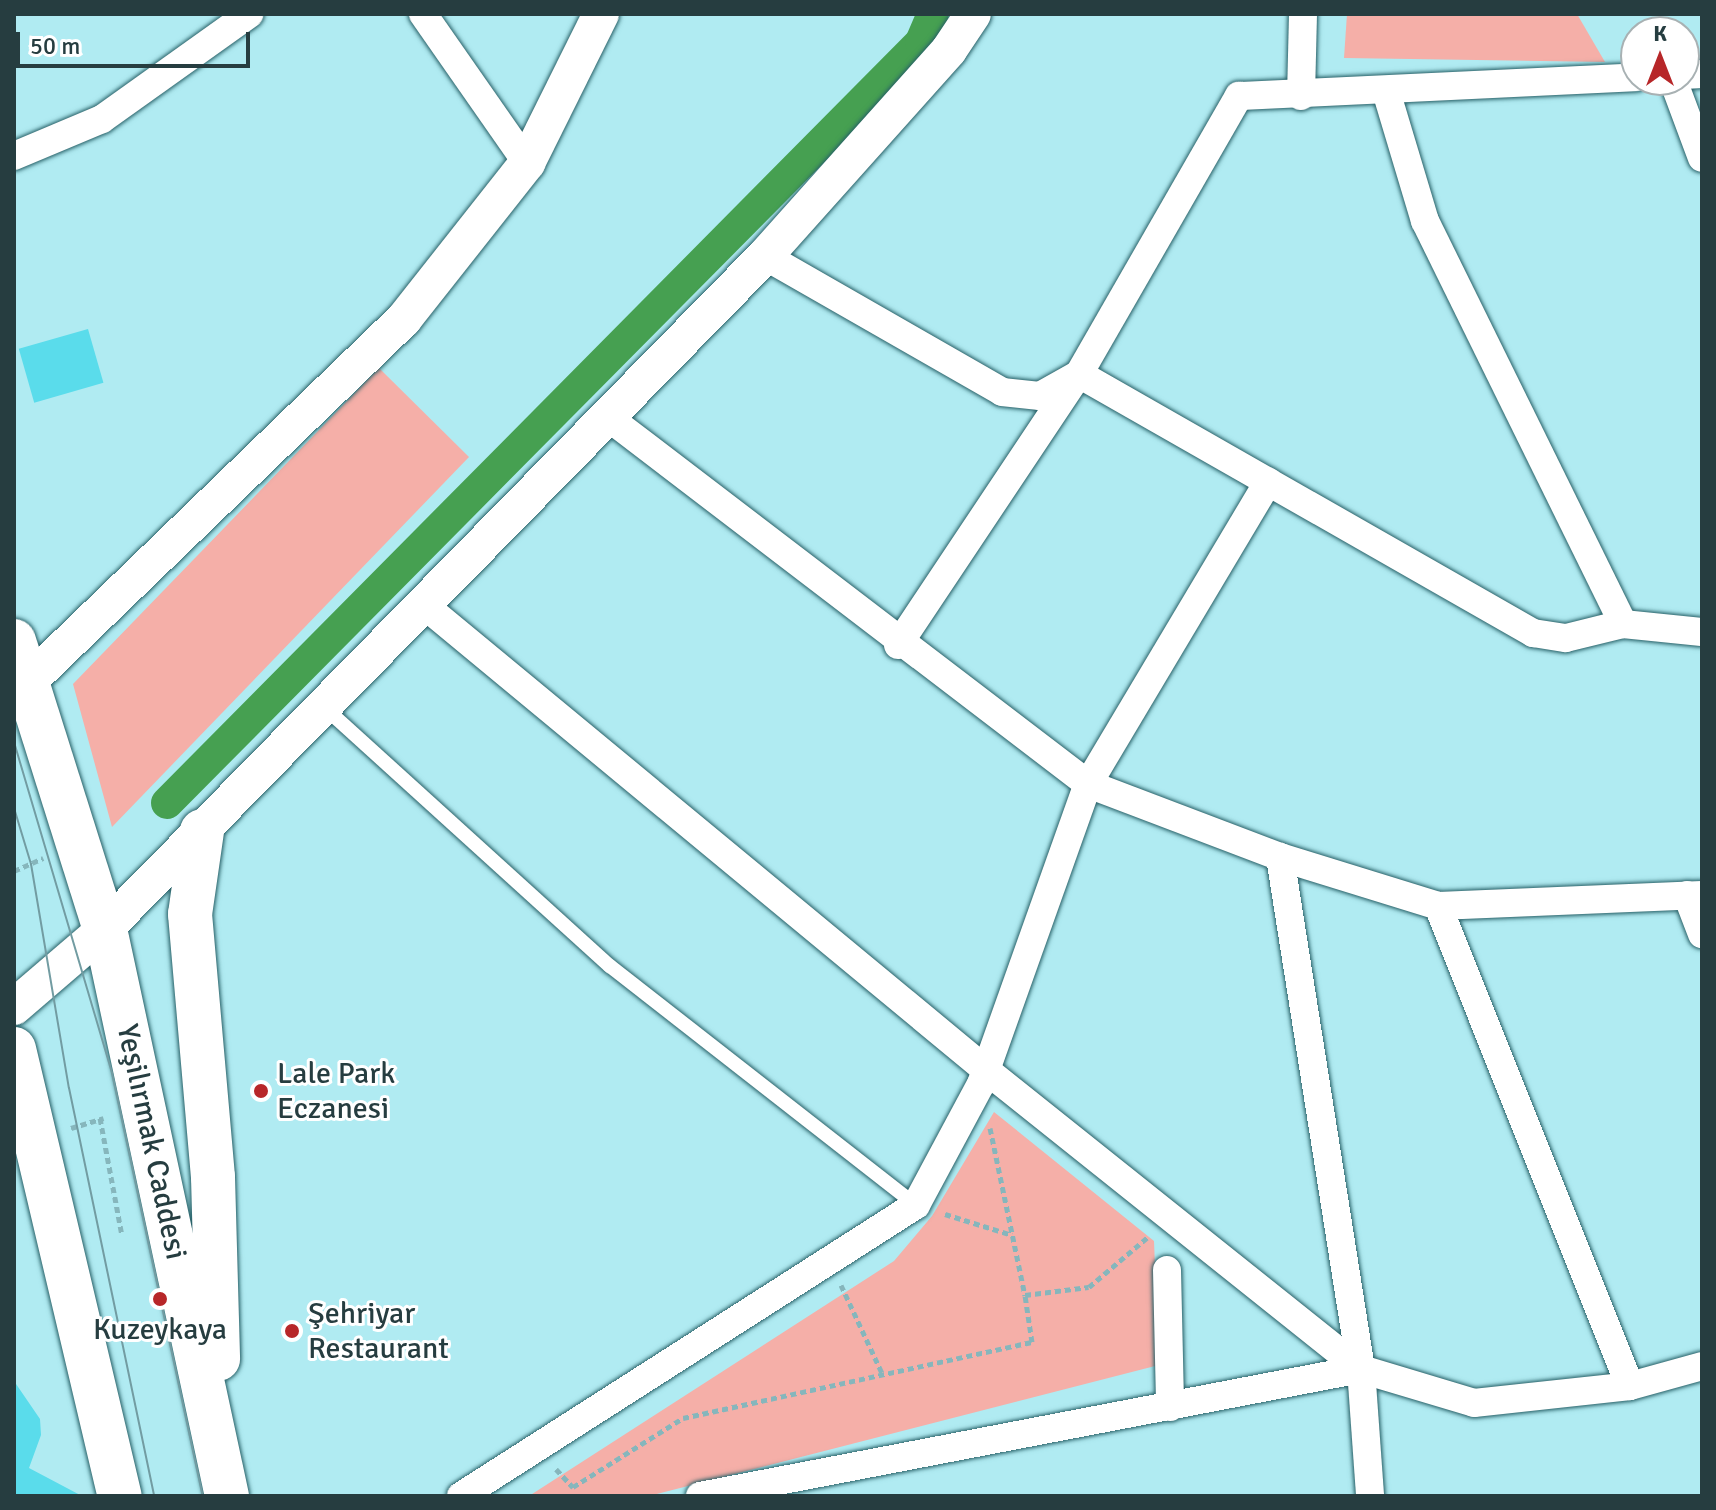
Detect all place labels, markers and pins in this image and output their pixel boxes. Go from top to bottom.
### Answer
place label: Lale Park Eczanesi [277,1056,395,1126]
marker: Lale Park Eczanesi [252,1082,270,1100]
marker: Kuzeykaya [151,1290,169,1308]
place label: Şehriyar Restaurant [308,1296,449,1366]
place label: Kuzeykaya [93,1312,227,1348]
marker: Şehriyar Restaurant [283,1322,301,1340]

